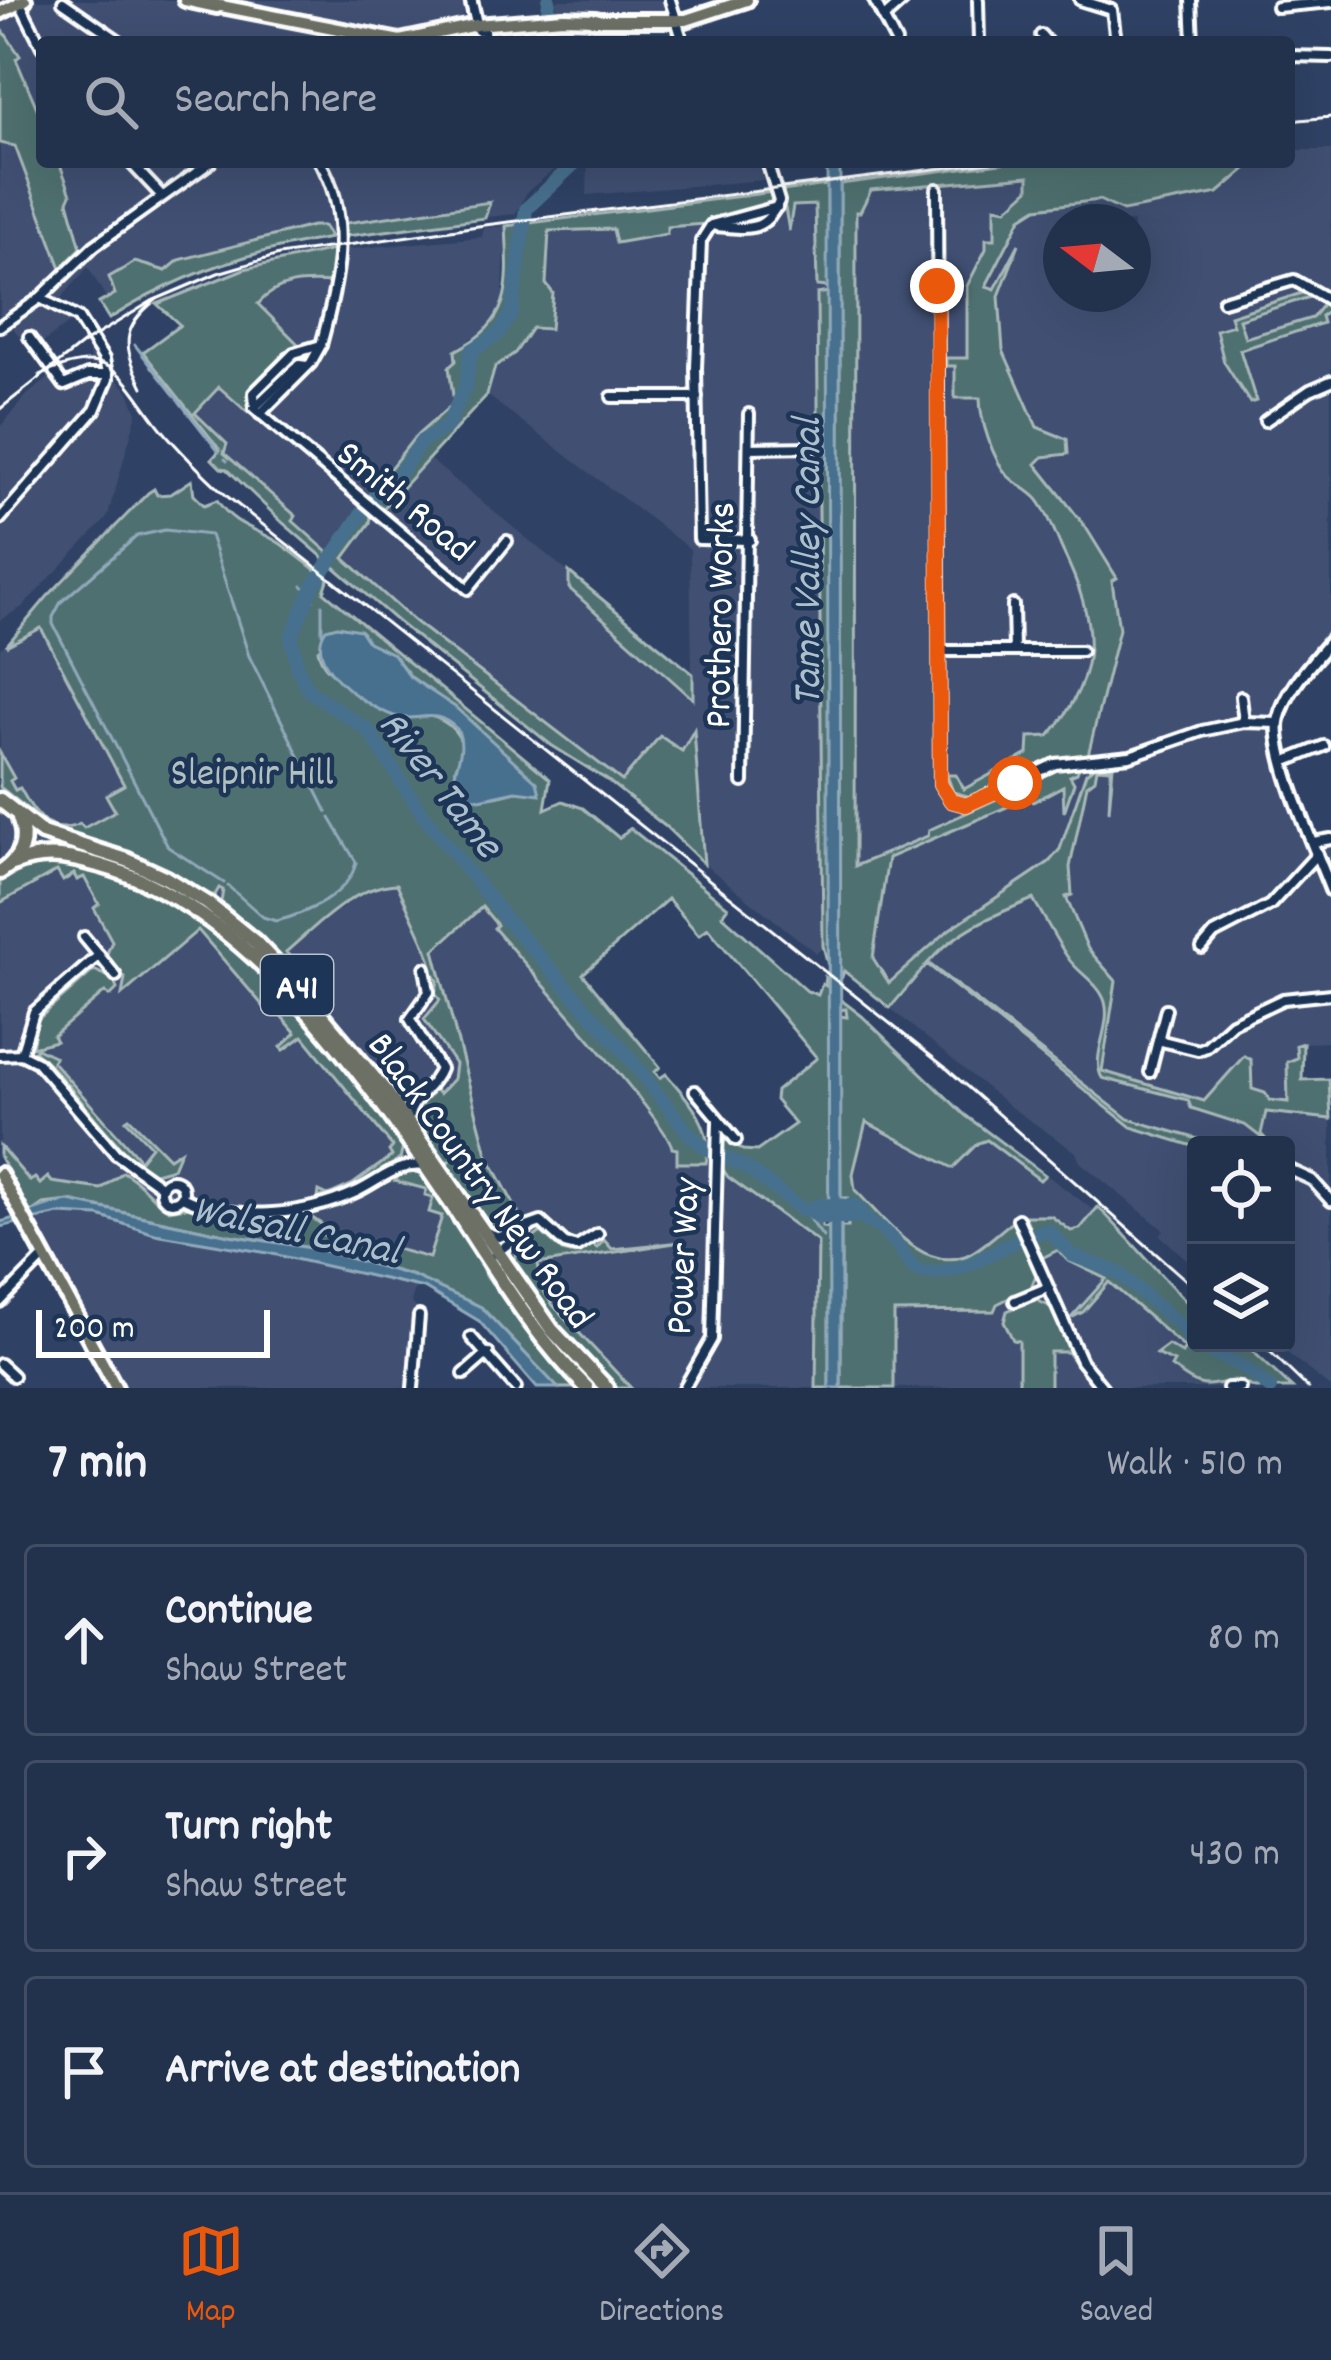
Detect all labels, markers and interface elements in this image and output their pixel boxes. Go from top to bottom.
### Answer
search box [36,36,1295,168]
icon: search [78,69,144,135]
text: Search here [174,70,377,134]
north arrow [1043,204,1151,312]
route end [910,259,964,313]
water label: Tame Valley Canal [781,415,841,706]
street label: Smith Road [322,430,484,578]
street label: Prothero Works [694,501,753,729]
water label: River Tame [361,700,516,875]
park label: Sleipnir Hill [171,749,333,804]
route start [988,756,1042,810]
road number: A41 [261,955,333,1015]
street label: Black Country New Road [351,1023,604,1343]
map controls [1187,1136,1295,1352]
button: locate [1187,1136,1295,1244]
street label: Power Way [655,1175,718,1336]
water label: Walsall Canal [186,1183,408,1286]
button: layers [1187,1244,1295,1352]
scale bar [36,1304,270,1357]
text: 200 m [54,1307,135,1354]
text: 7 min [48,1430,147,1502]
text: Walk · 510 m [1107,1439,1283,1494]
text: Continue [165,1581,313,1645]
icon: ahead [51,1607,117,1673]
text: 80 m [1207,1613,1280,1668]
text: Shaw Street [165,1645,347,1700]
text: Turn right [165,1797,332,1861]
icon: right [51,1823,117,1889]
text: 430 m [1190,1829,1280,1884]
text: Shaw Street [165,1861,347,1916]
icon: arrive [51,2039,117,2105]
text: Arrive at destination [165,2040,520,2104]
tab: Map [178,2218,244,2337]
tab: Directions [599,2218,724,2337]
tab: Saved [1080,2218,1153,2337]

